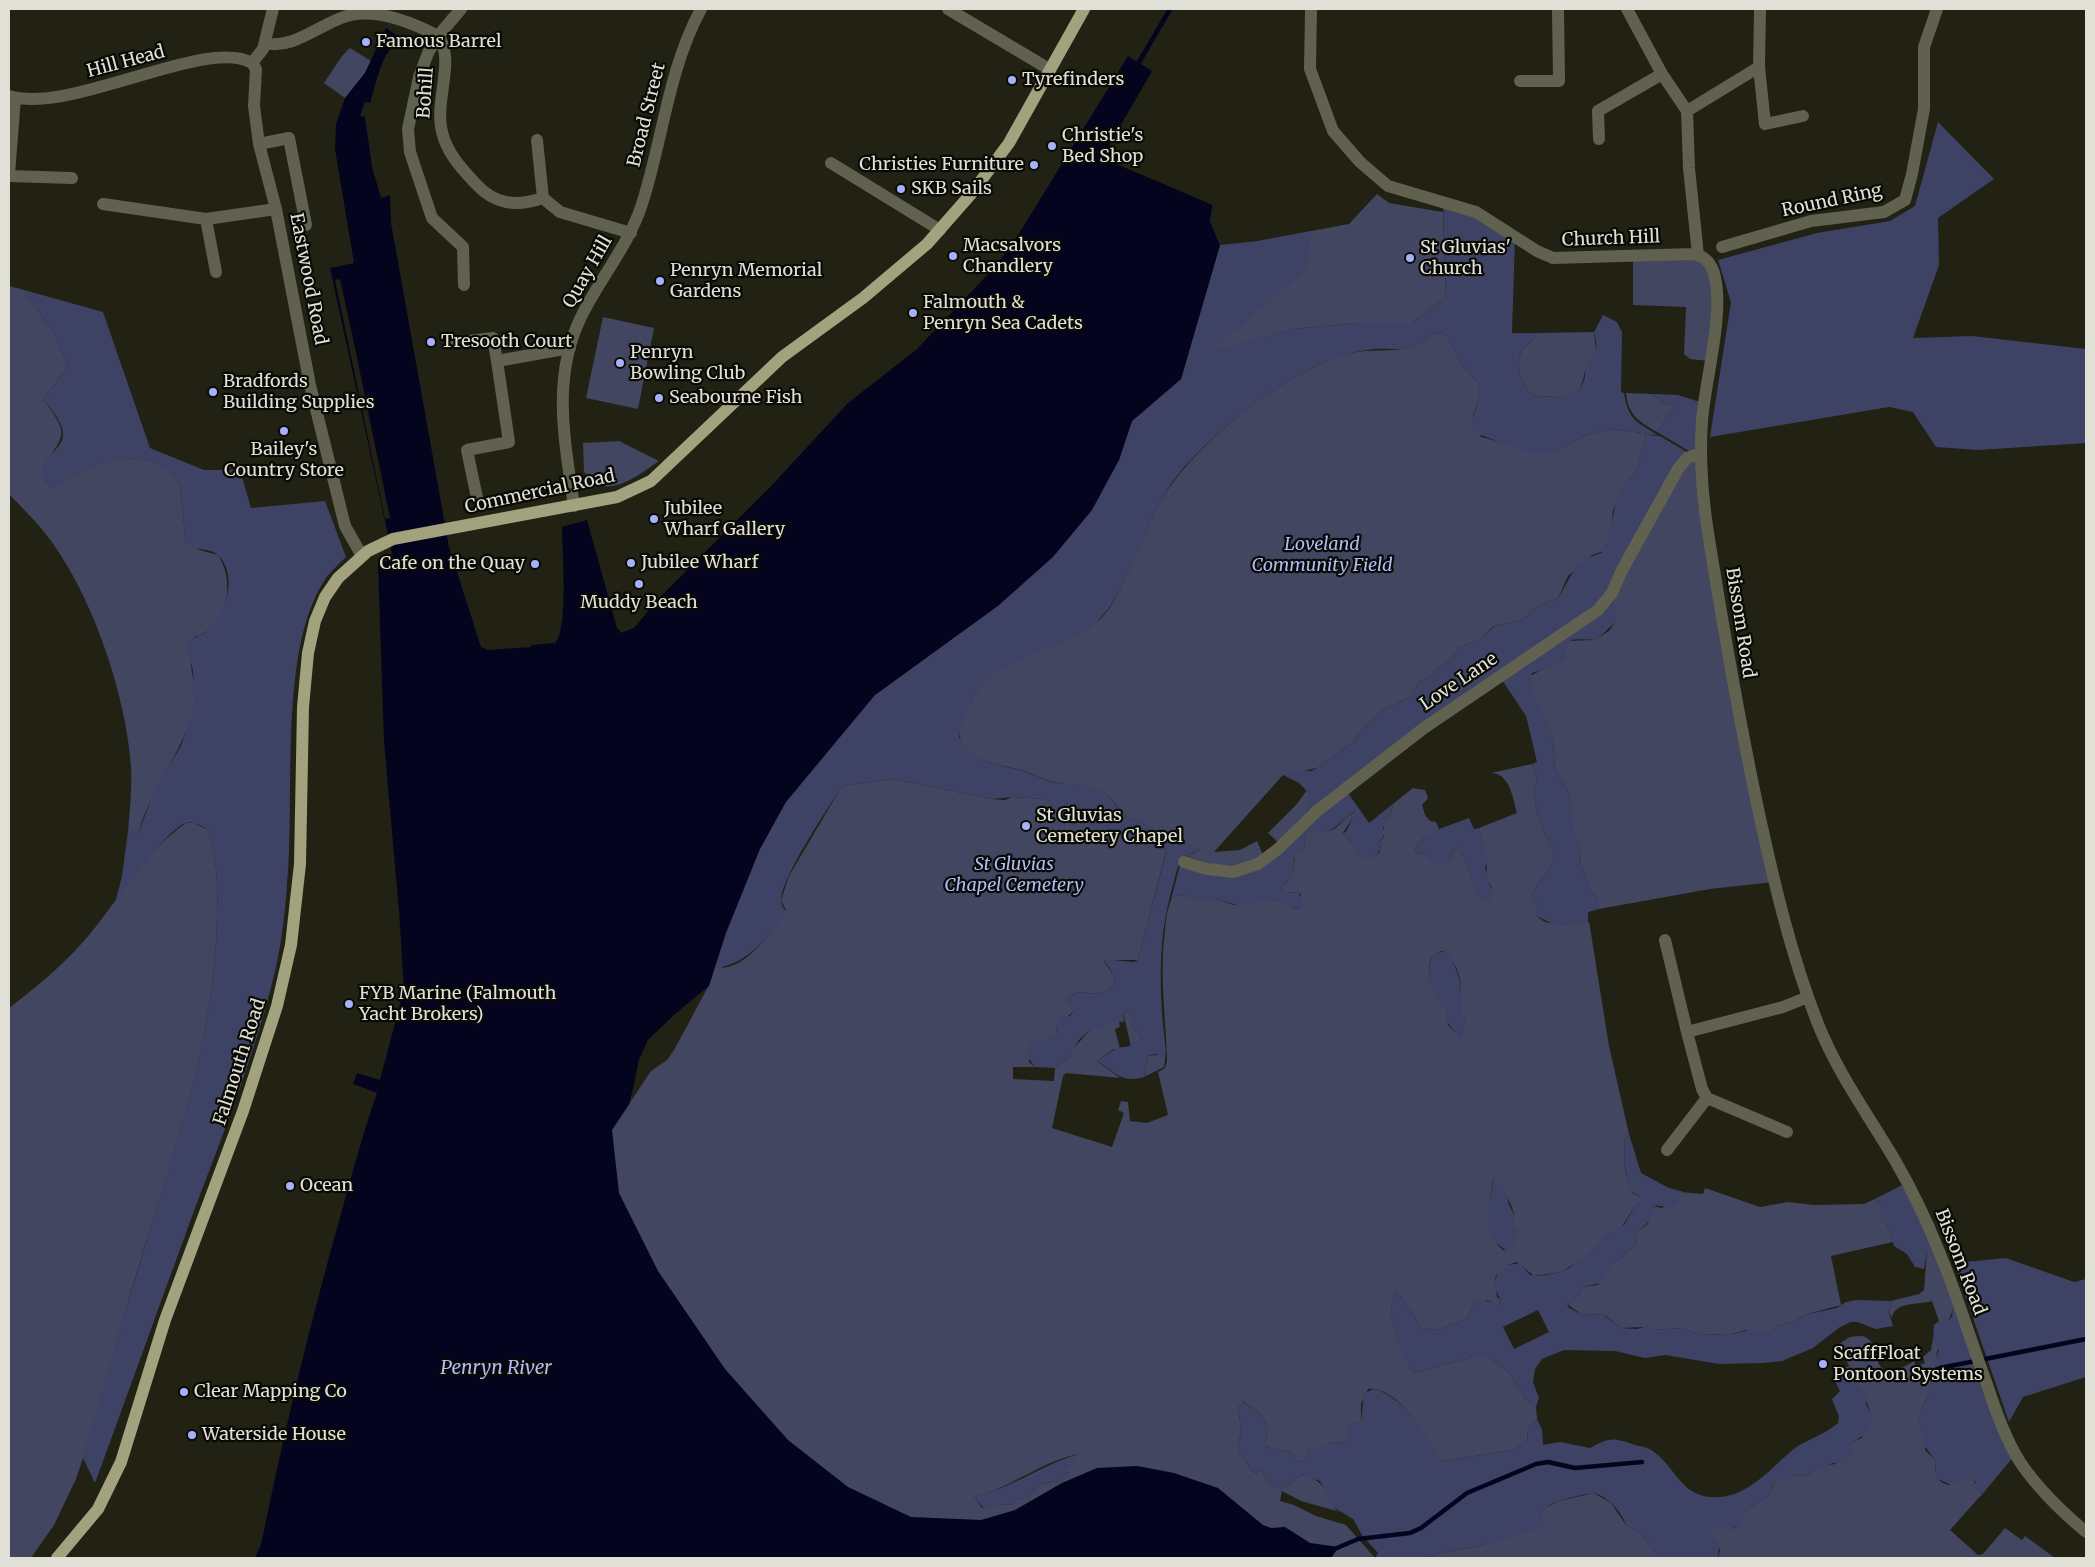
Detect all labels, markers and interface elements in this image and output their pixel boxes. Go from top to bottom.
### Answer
place label: Famous Barrel [376,31,501,53]
marker: Famous Barrel [360,36,372,48]
street label: Hill Head [85,41,167,83]
street label: Broad Street [624,61,670,169]
street label: Bohill [413,66,439,120]
place label: Tyrefinders [1022,69,1124,91]
marker: Tyrefinders [1006,74,1018,86]
place label: Christie's Bed Shop [1062,125,1143,168]
marker: Christie's Bed Shop [1046,140,1058,152]
place label: Christies Furniture [859,154,1024,176]
marker: Christies Furniture [1028,159,1040,171]
place label: SKB Sails [911,178,992,200]
street label: Round Ring [1780,180,1884,222]
marker: SKB Sails [895,183,907,195]
street label: Eastwood Road [285,211,331,347]
street label: Church Hill [1562,226,1660,252]
street label: Quay Hill [559,232,617,312]
place label: Macsalvors Chandlery [963,235,1061,278]
place label: St Gluvias' Church [1420,237,1511,280]
marker: Macsalvors Chandlery [947,250,959,262]
marker: St Gluvias' Church [1404,252,1416,264]
place label: Penryn Memorial Gardens [670,260,822,302]
marker: Penryn Memorial Gardens [654,275,666,287]
place label: Falmouth & Penryn Sea Cadets [923,292,1083,334]
marker: Falmouth & Penryn Sea Cadets [907,307,919,319]
place label: Tresooth Court [441,331,572,353]
marker: Tresooth Court [425,336,437,348]
place label: Penryn Bowling Club [630,342,745,384]
marker: Penryn Bowling Club [614,357,626,369]
place label: Bradfords Building Supplies [223,371,374,414]
marker: Bradfords Building Supplies [207,386,219,398]
place label: Seabourne Fish [669,387,803,409]
marker: Seabourne Fish [653,392,665,404]
marker: Bailey's Country Store [278,425,290,437]
place label: Bailey's Country Store [224,439,344,482]
street label: Commercial Road [463,466,617,518]
place label: Jubilee Wharf Gallery [664,498,785,540]
marker: Jubilee Wharf Gallery [648,513,660,525]
park label: Loveland Community Field [1251,534,1393,576]
place label: Jubilee Wharf [641,552,758,574]
place label: Cafe on the Quay [380,553,525,575]
marker: Jubilee Wharf [625,557,637,569]
marker: Cafe on the Quay [529,558,541,570]
street label: Bissom Road [1721,566,1759,680]
marker: Muddy Beach [633,578,645,590]
place label: Muddy Beach [580,592,698,614]
street label: Love Lane [1416,648,1502,716]
place label: St Gluvias Cemetery Chapel [1036,805,1183,848]
marker: St Gluvias Cemetery Chapel [1020,820,1032,832]
park label: St Gluvias Chapel Cemetery [944,854,1084,896]
place label: FYB Marine (Falmouth Yacht Brokers) [359,983,556,1026]
street label: Falmouth Road [209,996,271,1128]
marker: FYB Marine (Falmouth Yacht Brokers) [343,998,355,1010]
place label: Ocean [300,1175,353,1197]
marker: Ocean [284,1180,296,1192]
street label: Bissom Road [1930,1206,1990,1318]
place label: ScaffFloat Pontoon Systems [1833,1343,1983,1386]
water label: Penryn River [440,1358,552,1380]
marker: ScaffFloat Pontoon Systems [1817,1358,1829,1370]
place label: Clear Mapping Co [194,1381,347,1403]
marker: Clear Mapping Co [178,1386,190,1398]
place label: Waterside House [202,1424,346,1446]
marker: Waterside House [186,1429,198,1441]

